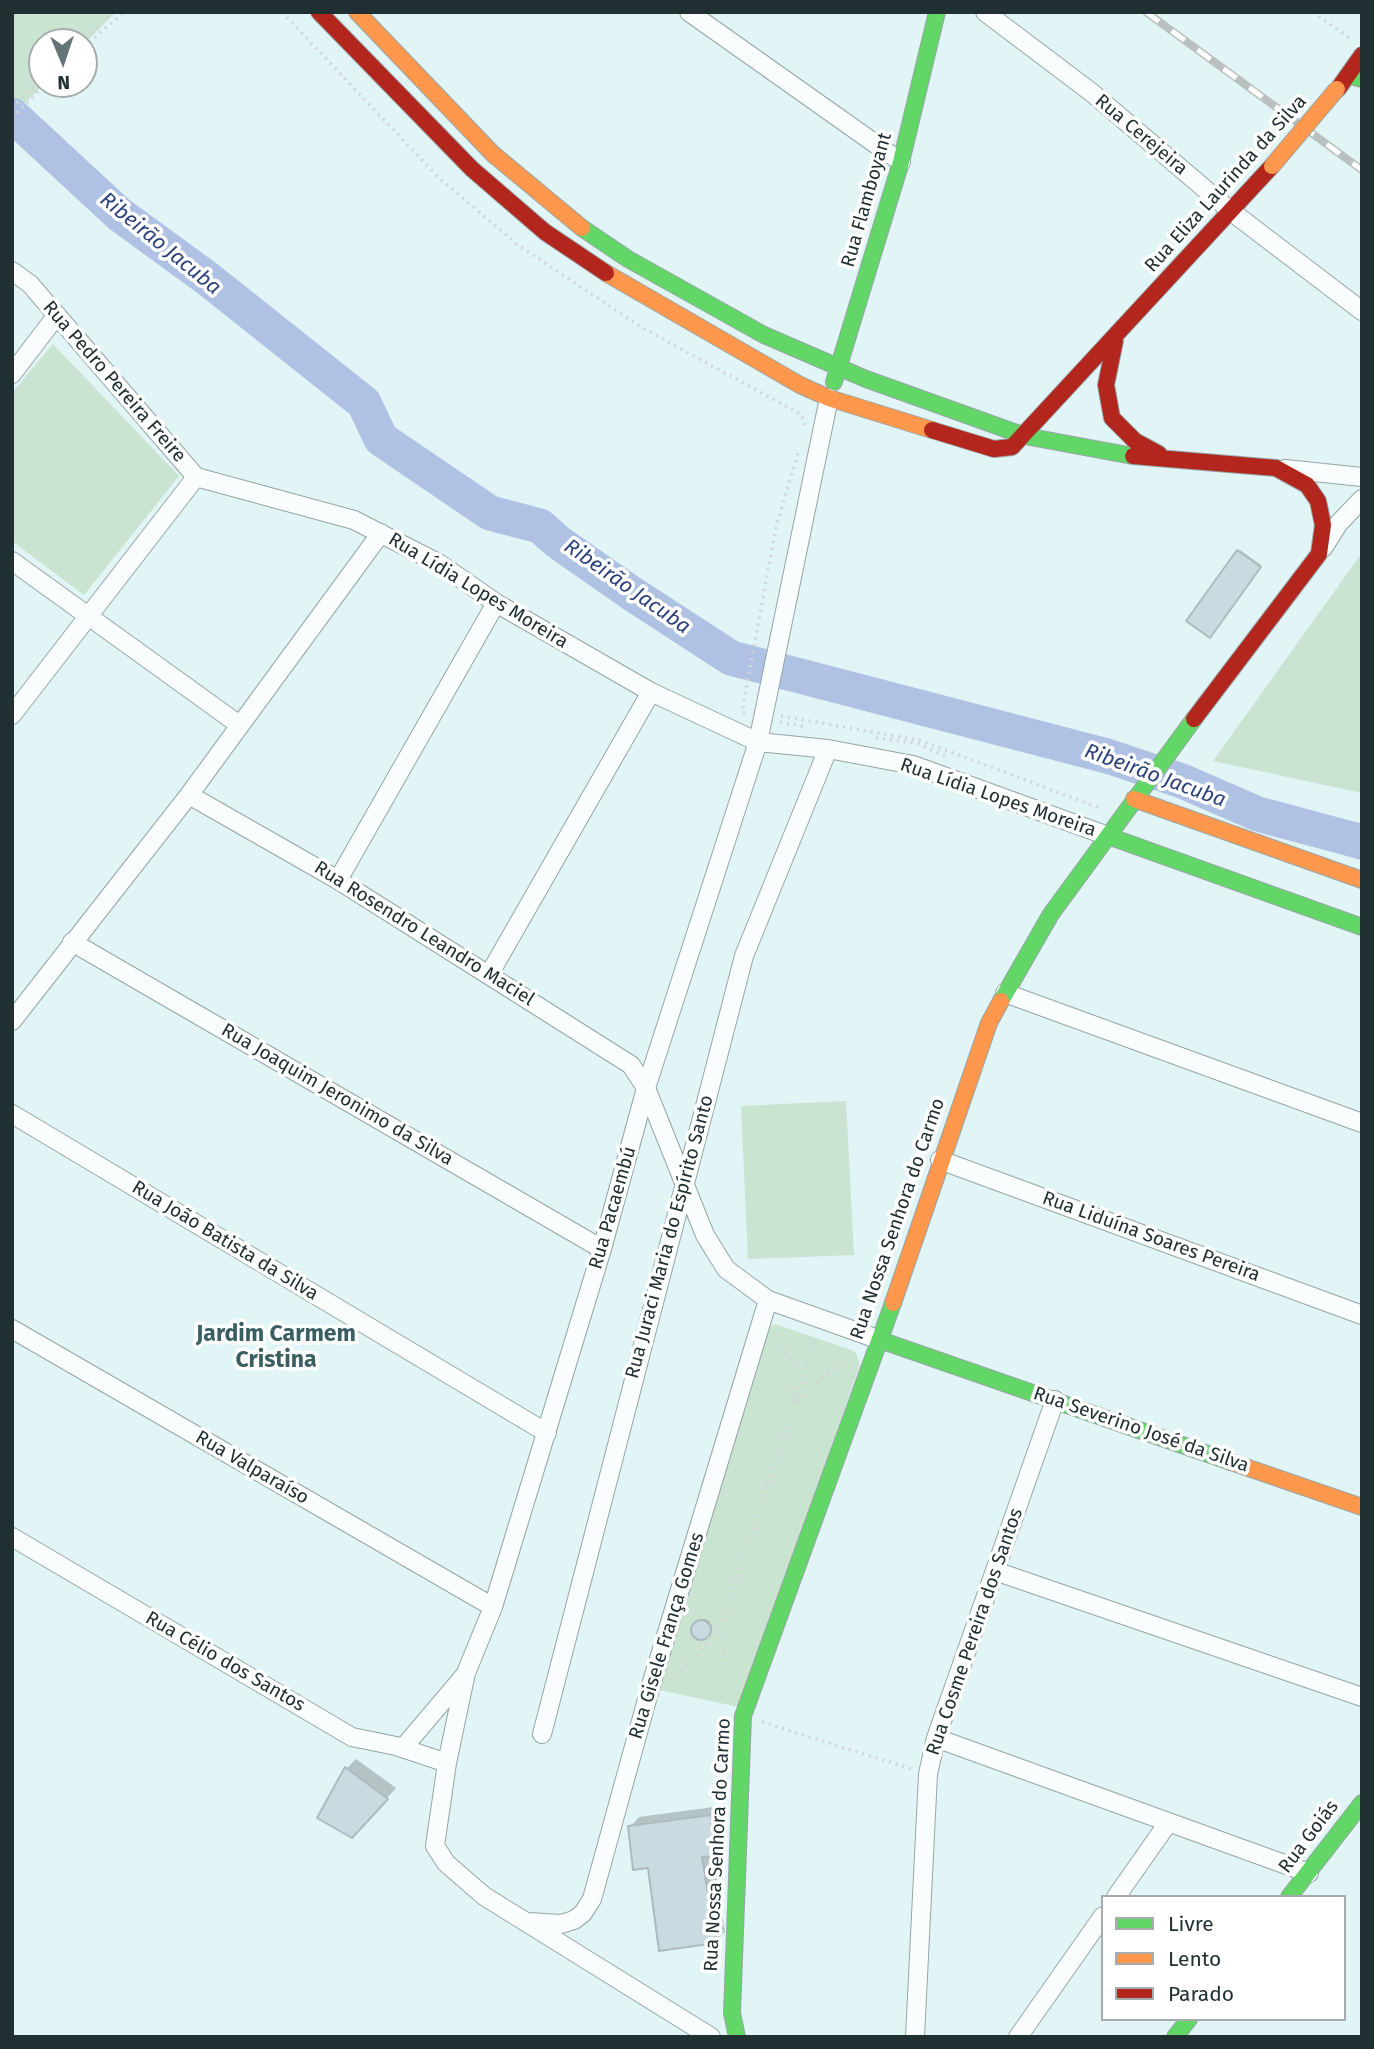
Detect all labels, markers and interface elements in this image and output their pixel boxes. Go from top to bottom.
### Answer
north arrow [28,28,98,98]
text: N [57,71,70,94]
street label: Rua Cerejeira [1090,90,1192,180]
street label: Rua Eliza Laurinda da Silva [1140,91,1312,277]
street label: Rua Flamboyant [837,130,897,270]
water label: Ribeirão Jacuba [94,188,226,300]
street label: Rua Pedro Pereira Freire [38,297,190,467]
street label: Rua Lídia Lopes Moreira [384,528,572,654]
water label: Ribeirão Jacuba [559,534,695,640]
water label: Ribeirão Jacuba [1081,739,1229,813]
street label: Rua Lídia Lopes Moreira [897,754,1099,842]
street label: Rua Rosendro Leandro Maciel [310,857,538,1011]
street label: Rua Joaquim Jeronimo da Silva [217,1019,457,1171]
street label: Rua Juraci Maria do Espírito Santo [621,1093,719,1381]
street label: Rua Nossa Senhora do Carmo [846,1095,950,1343]
street label: Rua Pacaembú [585,1144,641,1272]
street label: Rua João Batista da Silva [128,1176,322,1306]
street label: Rua Liduína Soares Pereira [1039,1187,1263,1287]
district label: Jardim Carmem Cristina [196,1321,356,1375]
street label: Rua Severino José da Silva [1030,1382,1252,1478]
street label: Rua Valparaíso [191,1426,313,1510]
street label: Rua Cosme Pereira dos Santos [922,1505,1028,1759]
street label: Rua Gisele França Gomes [625,1530,709,1742]
street label: Rua Célio dos Santos [141,1607,309,1717]
street label: Rua Nossa Senhora do Carmo [700,1718,736,1972]
street label: Rua Goiás [1274,1796,1344,1878]
legend [1101,1895,1346,2021]
text: Livre [1168,1911,1214,1937]
text: Lento [1168,1946,1221,1972]
text: Parado [1168,1981,1234,2007]

